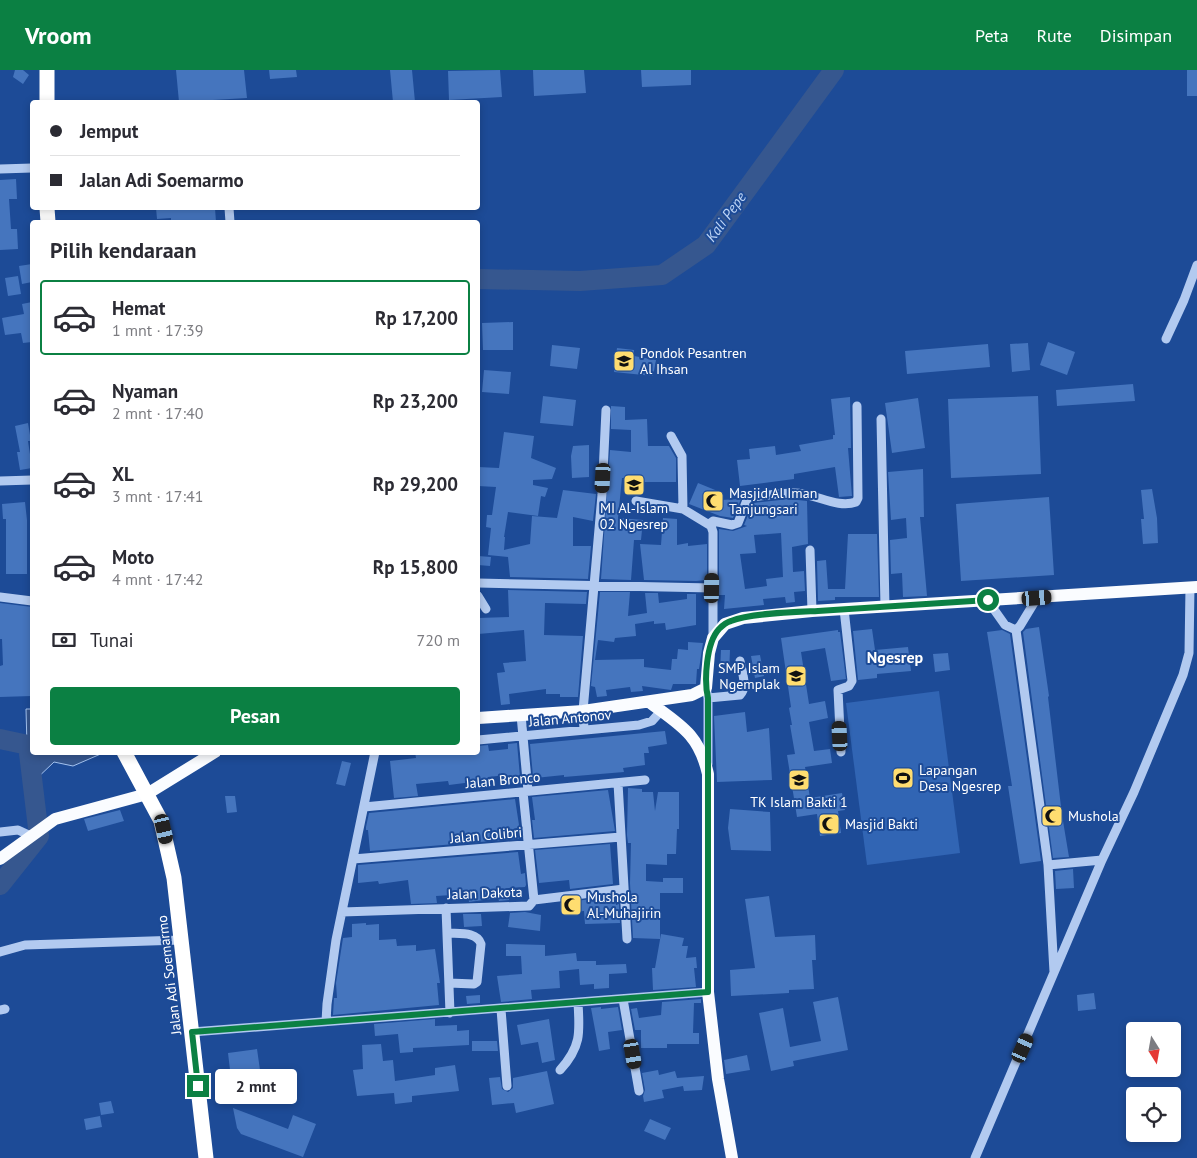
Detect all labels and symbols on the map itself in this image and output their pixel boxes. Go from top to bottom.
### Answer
water label: Kali Pepe [701,188,750,245]
place label: Pondok Pesantren Al Ihsan [640,344,747,378]
school or university icon: Pondok Pesantren Al Ihsan [612,349,636,373]
car [594,463,611,493]
school or university icon: MI Al-Islam 02 Ngesrep [622,473,646,497]
place label: Masjid Al Iman Tanjungsari [729,484,817,518]
mosque icon: Masjid Al Iman Tanjungsari [701,489,725,513]
place label: MI Al-Islam 02 Ngesrep [600,499,668,533]
car [704,573,719,603]
route start [977,589,999,611]
car [1021,589,1052,607]
district label: Ngesrep [867,647,924,667]
place label: SMP Islam Ngemplak [718,659,780,693]
school or university icon: SMP Islam Ngemplak [784,664,808,688]
street label: Jalan Antonov [527,705,612,731]
car [831,721,848,751]
place label: Lapangan Desa Ngesrep [919,761,1001,795]
sports icon: Lapangan Desa Ngesrep [891,766,915,790]
street label: Jalan Bronco [464,768,541,792]
school or university icon: TK Islam Bakti 1 [787,768,811,792]
place label: TK Islam Bakti 1 [750,793,848,811]
mosque icon: Mushola [1040,804,1064,828]
place label: Mushola [1068,807,1119,825]
mosque icon: Masjid Bakti [817,812,841,836]
car [153,813,174,845]
place label: Masjid Bakti [845,815,918,833]
street label: Jalan Colibri [448,823,523,847]
street label: Jalan Dakota [446,883,523,903]
place label: Mushola Al-Muhajirin [587,888,661,922]
mosque icon: Mushola Al-Muhajirin [559,893,583,917]
street label: Jalan Adi Soemarmo [153,914,185,1037]
north arrow [1126,1022,1181,1078]
car [1010,1031,1035,1065]
car [623,1038,642,1070]
callout: 2 mnt [216,1068,298,1104]
route end [187,1075,209,1097]

